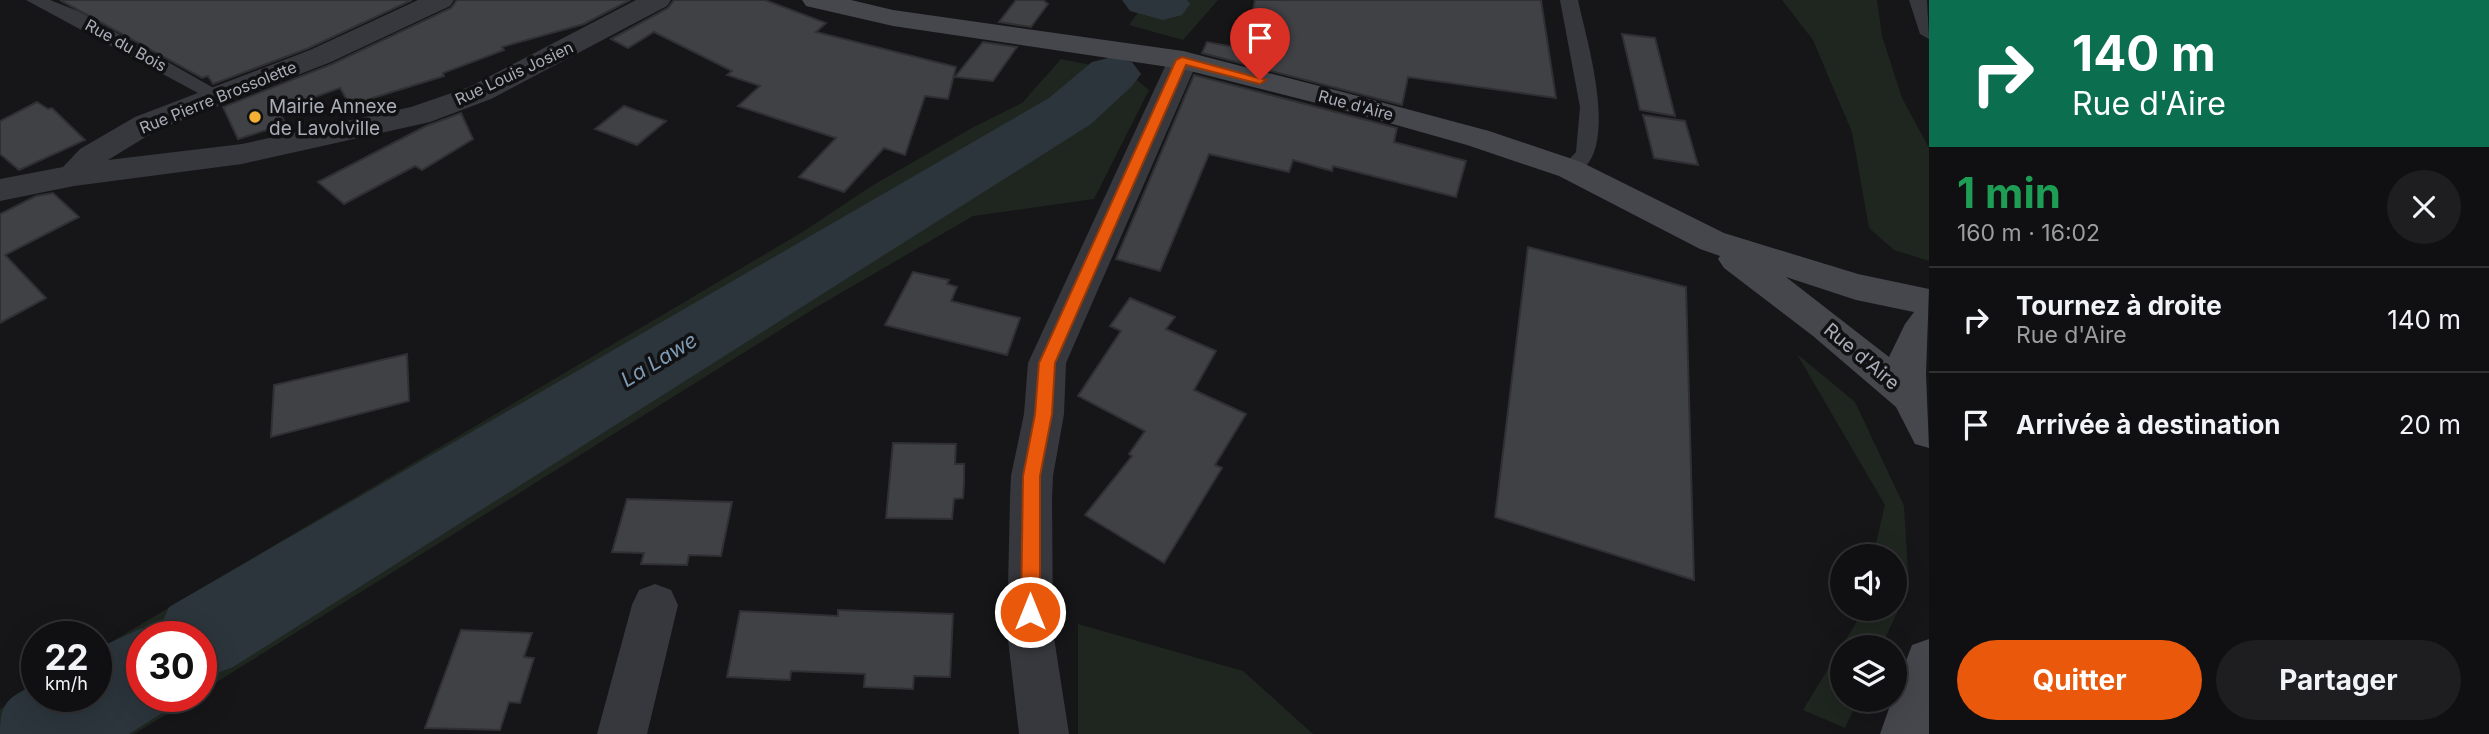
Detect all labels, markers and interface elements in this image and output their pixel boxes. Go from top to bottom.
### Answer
pin [1230,8,1290,80]
street label: Rue du Bois [82,15,170,75]
icon: arrive [1241,19,1279,57]
text: 140 m [2072,24,2216,83]
icon: right [1957,28,2048,119]
street label: Rue Louis Josien [452,37,576,109]
street label: Rue Pierre Brossolette [137,56,299,138]
text: Rue d'Aire [2072,84,2226,123]
street label: Rue d'Aire [1316,85,1396,125]
place label: Mairie Annexe de Lavolville [269,95,397,140]
marker: Mairie Annexe de Lavolville [247,109,263,125]
text: 1 min [1957,167,2061,218]
button: close [2387,170,2461,244]
text: 160 m · 16:02 [1957,219,2100,247]
text: Tournez à droite [2016,290,2222,321]
icon: right [1957,301,1995,339]
text: 140 m [2387,304,2461,335]
street label: Rue d'Aire [1819,318,1904,395]
text: Rue d'Aire [2016,321,2127,349]
water label: La Lawe [616,327,701,392]
icon: arrive [1957,406,1995,444]
text: Arrivée à destination [2016,409,2281,440]
text: 20 m [2399,409,2461,440]
map controls [1830,544,1907,712]
button: sound [1830,544,1907,621]
position arrow [993,575,1067,649]
speed limit sign: 30 [126,621,217,712]
button: layers [1830,635,1907,712]
text: 22 [44,636,89,678]
button: Quitter [1957,640,2202,720]
button: Partager [2216,640,2461,720]
text: km/h [45,673,88,694]

